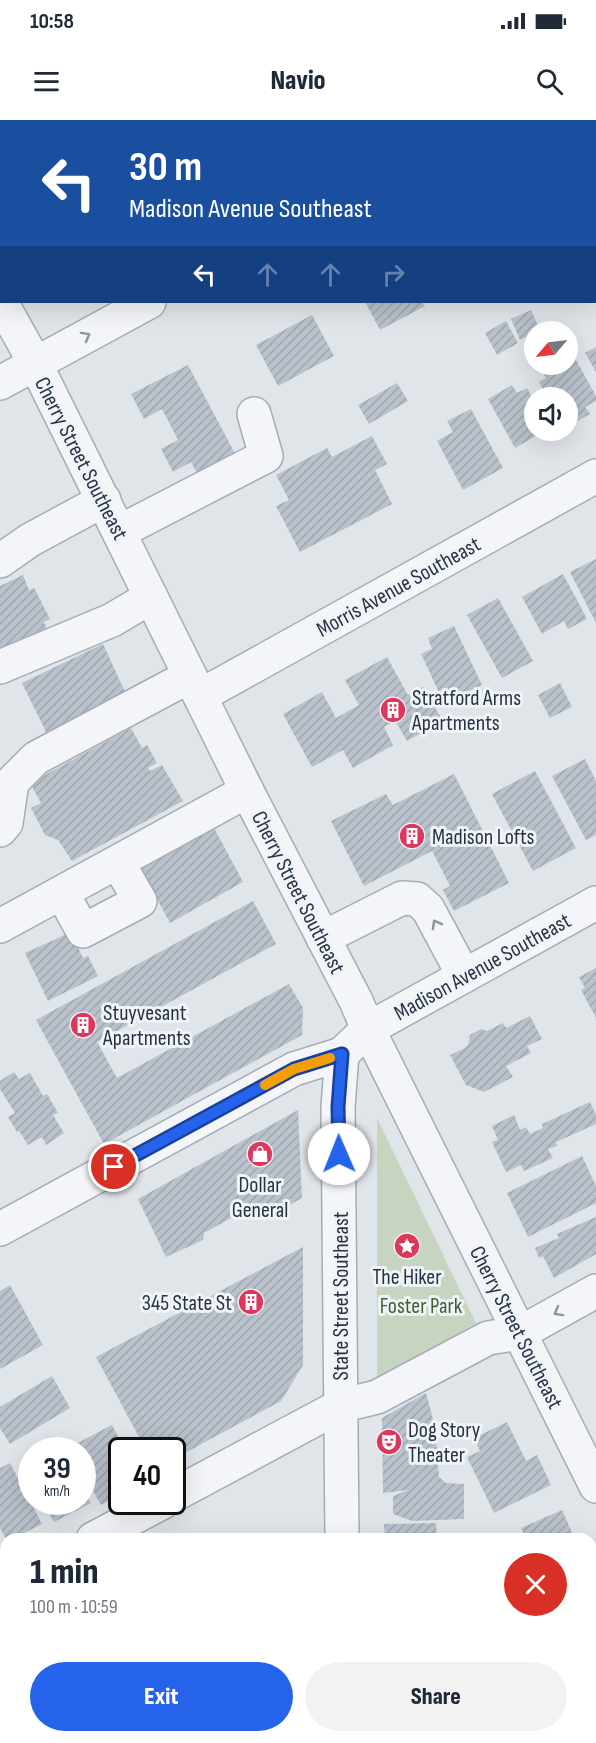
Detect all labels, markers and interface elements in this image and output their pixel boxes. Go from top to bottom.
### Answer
text: 10:58 [30,8,74,35]
icon: menu [30,65,63,98]
text: Navio [270,65,326,97]
icon: search [533,65,566,98]
text: 30 m [129,142,202,193]
icon: left [30,144,108,222]
text: Madison Avenue Southeast [129,193,372,225]
icon: left [188,258,221,291]
icon: ahead [251,258,284,291]
icon: ahead [314,258,347,291]
icon: right [377,258,410,291]
north arrow [524,321,578,375]
map controls [524,321,578,441]
one-way arrow [80,332,91,343]
street label: Cherry Street Southeast [28,373,134,545]
button: sound [524,387,578,441]
street label: Morris Avenue Southeast [312,531,486,644]
place label: Stratford Arms Apartments [411,685,521,737]
building icon: Stratford Arms Apartments [378,695,408,725]
street label: Cherry Street Southeast [245,807,351,979]
building icon: Madison Lofts [397,821,427,851]
place label: Madison Lofts [432,824,535,851]
street label: Madison Avenue Southeast [390,907,576,1027]
one-way arrow [432,920,443,930]
place label: Stuyvesant Apartments [102,1000,191,1052]
building icon: Stuyvesant Apartments [68,1010,98,1040]
position arrow [307,1122,371,1186]
shop icon: Dollar General [245,1139,275,1169]
pin [88,1141,139,1192]
icon: arrive [97,1150,130,1183]
place label: Dollar General [232,1172,288,1224]
street label: State Street Southeast [328,1211,355,1381]
place icon: The Hiker [392,1231,422,1261]
street label: Cherry Street Southeast [463,1242,569,1414]
place label: The Hiker [373,1264,441,1291]
building icon: 345 State St [236,1287,266,1317]
place label: 345 State St [142,1290,232,1317]
park label: Foster Park [380,1293,463,1320]
one-way arrow [554,1305,564,1316]
place label: Dog Story Theater [408,1417,481,1469]
theatre icon: Dog Story Theater [374,1427,404,1457]
speed limit sign: 40 [108,1437,186,1515]
text: 39 [43,1451,71,1487]
text: km/h [44,1482,70,1501]
text: 1 min [30,1551,98,1594]
button: close [504,1553,567,1616]
text: 100 m · 10:59 [30,1595,118,1619]
button: Exit [30,1662,293,1731]
button: Share [305,1662,567,1731]

